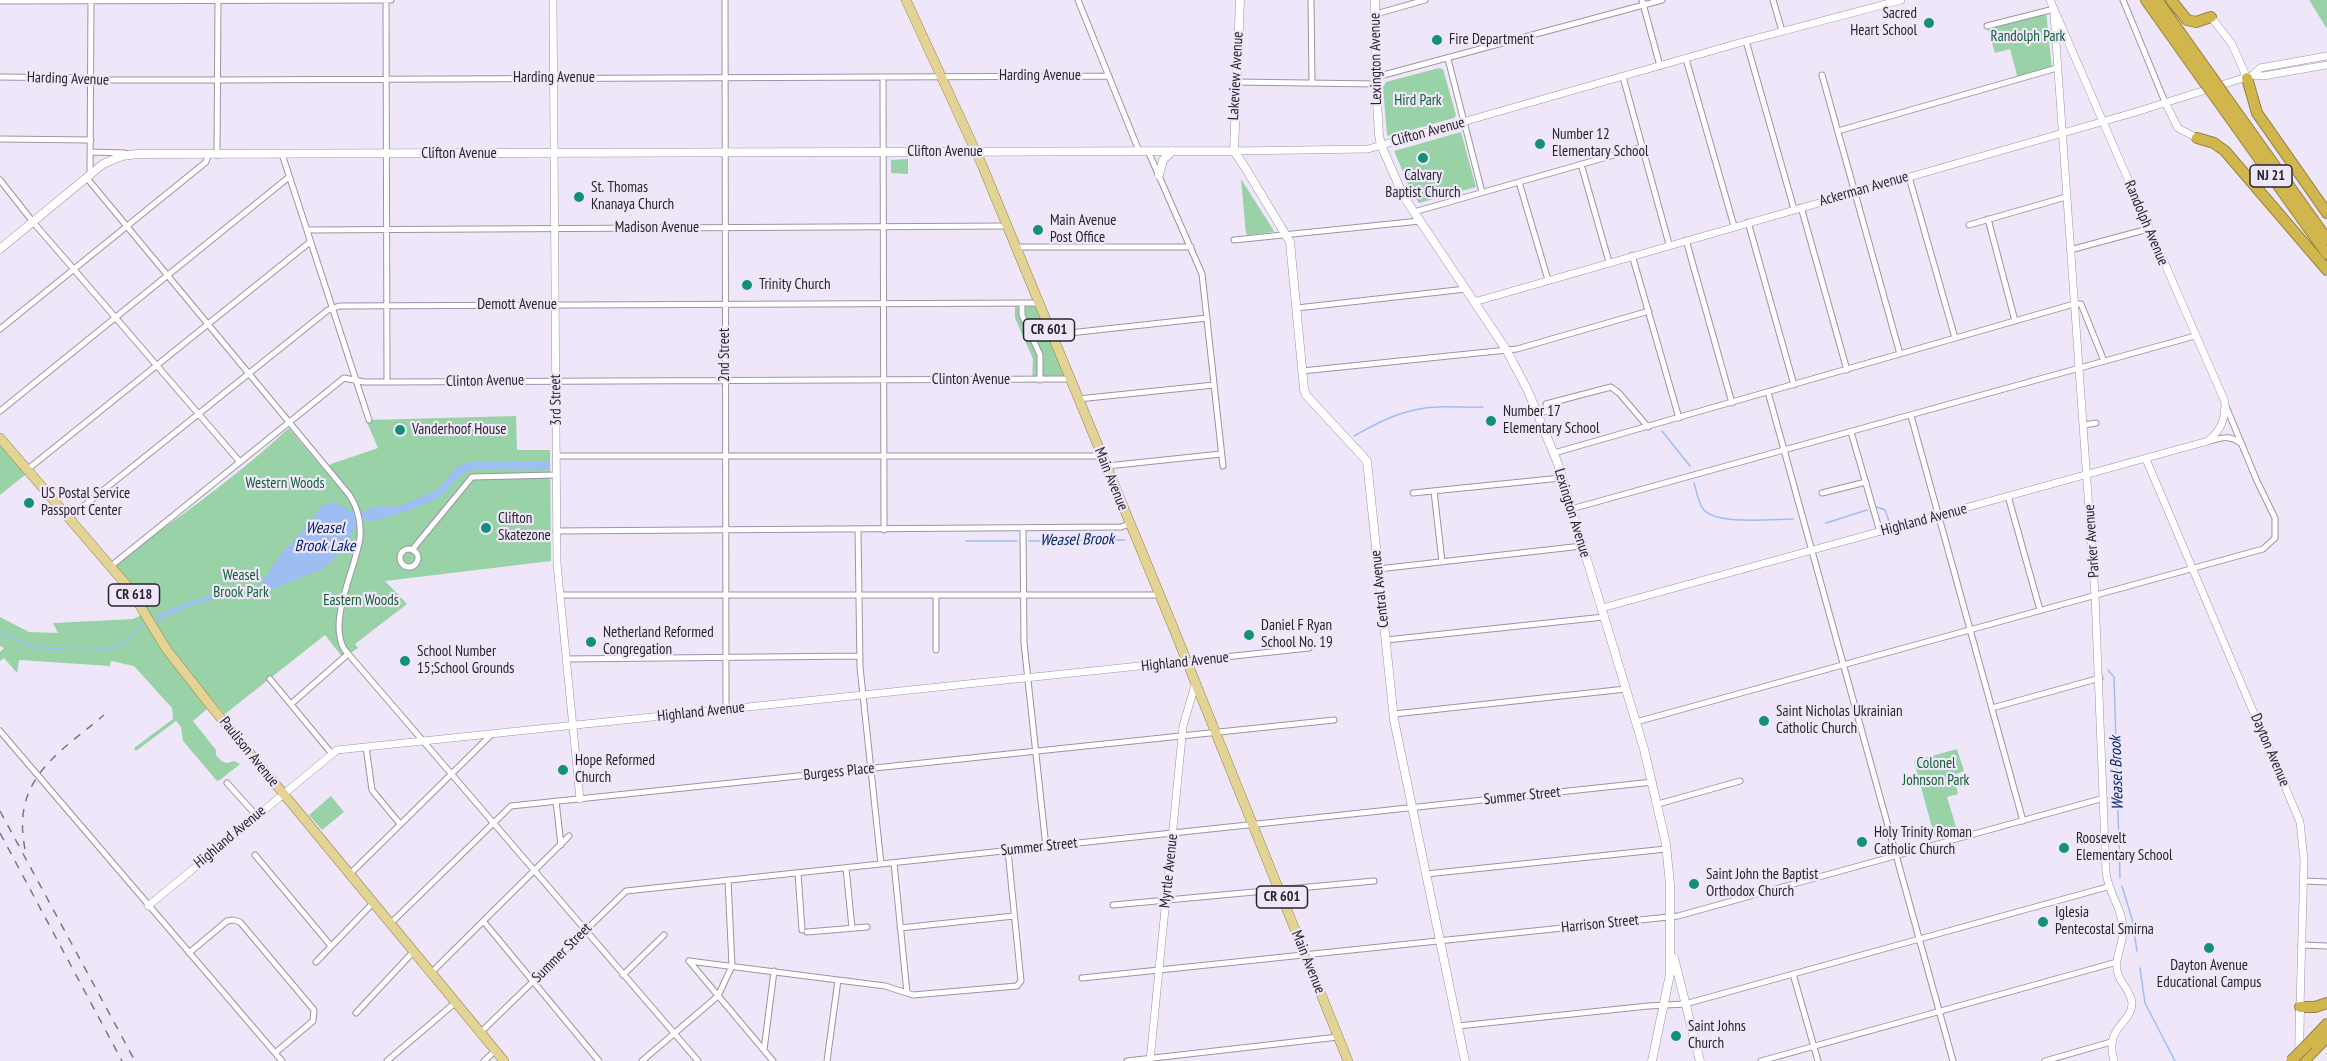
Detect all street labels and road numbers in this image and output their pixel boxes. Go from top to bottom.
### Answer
street label: Lexington Avenue [1366,13,1386,105]
street label: Lakeview Avenue [1225,31,1247,121]
street label: Harding Avenue [999,67,1081,85]
street label: Harding Avenue [27,69,109,89]
street label: Harding Avenue [513,69,595,87]
street label: Clifton Avenue [1389,114,1467,150]
street label: Clifton Avenue [907,143,983,161]
street label: Clifton Avenue [421,145,497,163]
road number: NJ 21 [2250,165,2292,187]
street label: Ackerman Avenue [1817,168,1911,210]
street label: Randolph Avenue [2120,178,2172,268]
street label: Madison Avenue [615,219,699,237]
street label: Demott Avenue [477,296,557,314]
road number: CR 601 [1024,319,1074,341]
street label: 2nd Street [716,328,734,382]
street label: Clinton Avenue [446,371,524,391]
street label: Clinton Avenue [932,371,1010,389]
street label: 3rd Street [547,374,565,426]
street label: Main Avenue [1090,445,1132,513]
street label: Lexington Avenue [1550,466,1594,560]
street label: Highland Avenue [1879,500,1969,540]
street label: Parker Avenue [2080,504,2104,578]
street label: Central Avenue [1367,549,1393,629]
road number: CR 618 [108,584,160,606]
street label: Highland Avenue [1140,648,1230,676]
street label: Highland Avenue [656,698,746,726]
street label: Dayton Avenue [2247,711,2293,789]
street label: Paulison Avenue [215,713,283,791]
street label: Burgess Place [803,759,875,785]
street label: Summer Street [1483,783,1561,809]
street label: Highland Avenue [190,802,270,872]
street label: Myrtle Avenue [1156,833,1182,909]
street label: Summer Street [1000,834,1078,860]
road number: CR 601 [1256,886,1308,908]
street label: Harrison Street [1560,911,1640,937]
street label: Summer Street [528,919,596,987]
street label: Main Avenue [1287,928,1329,996]

